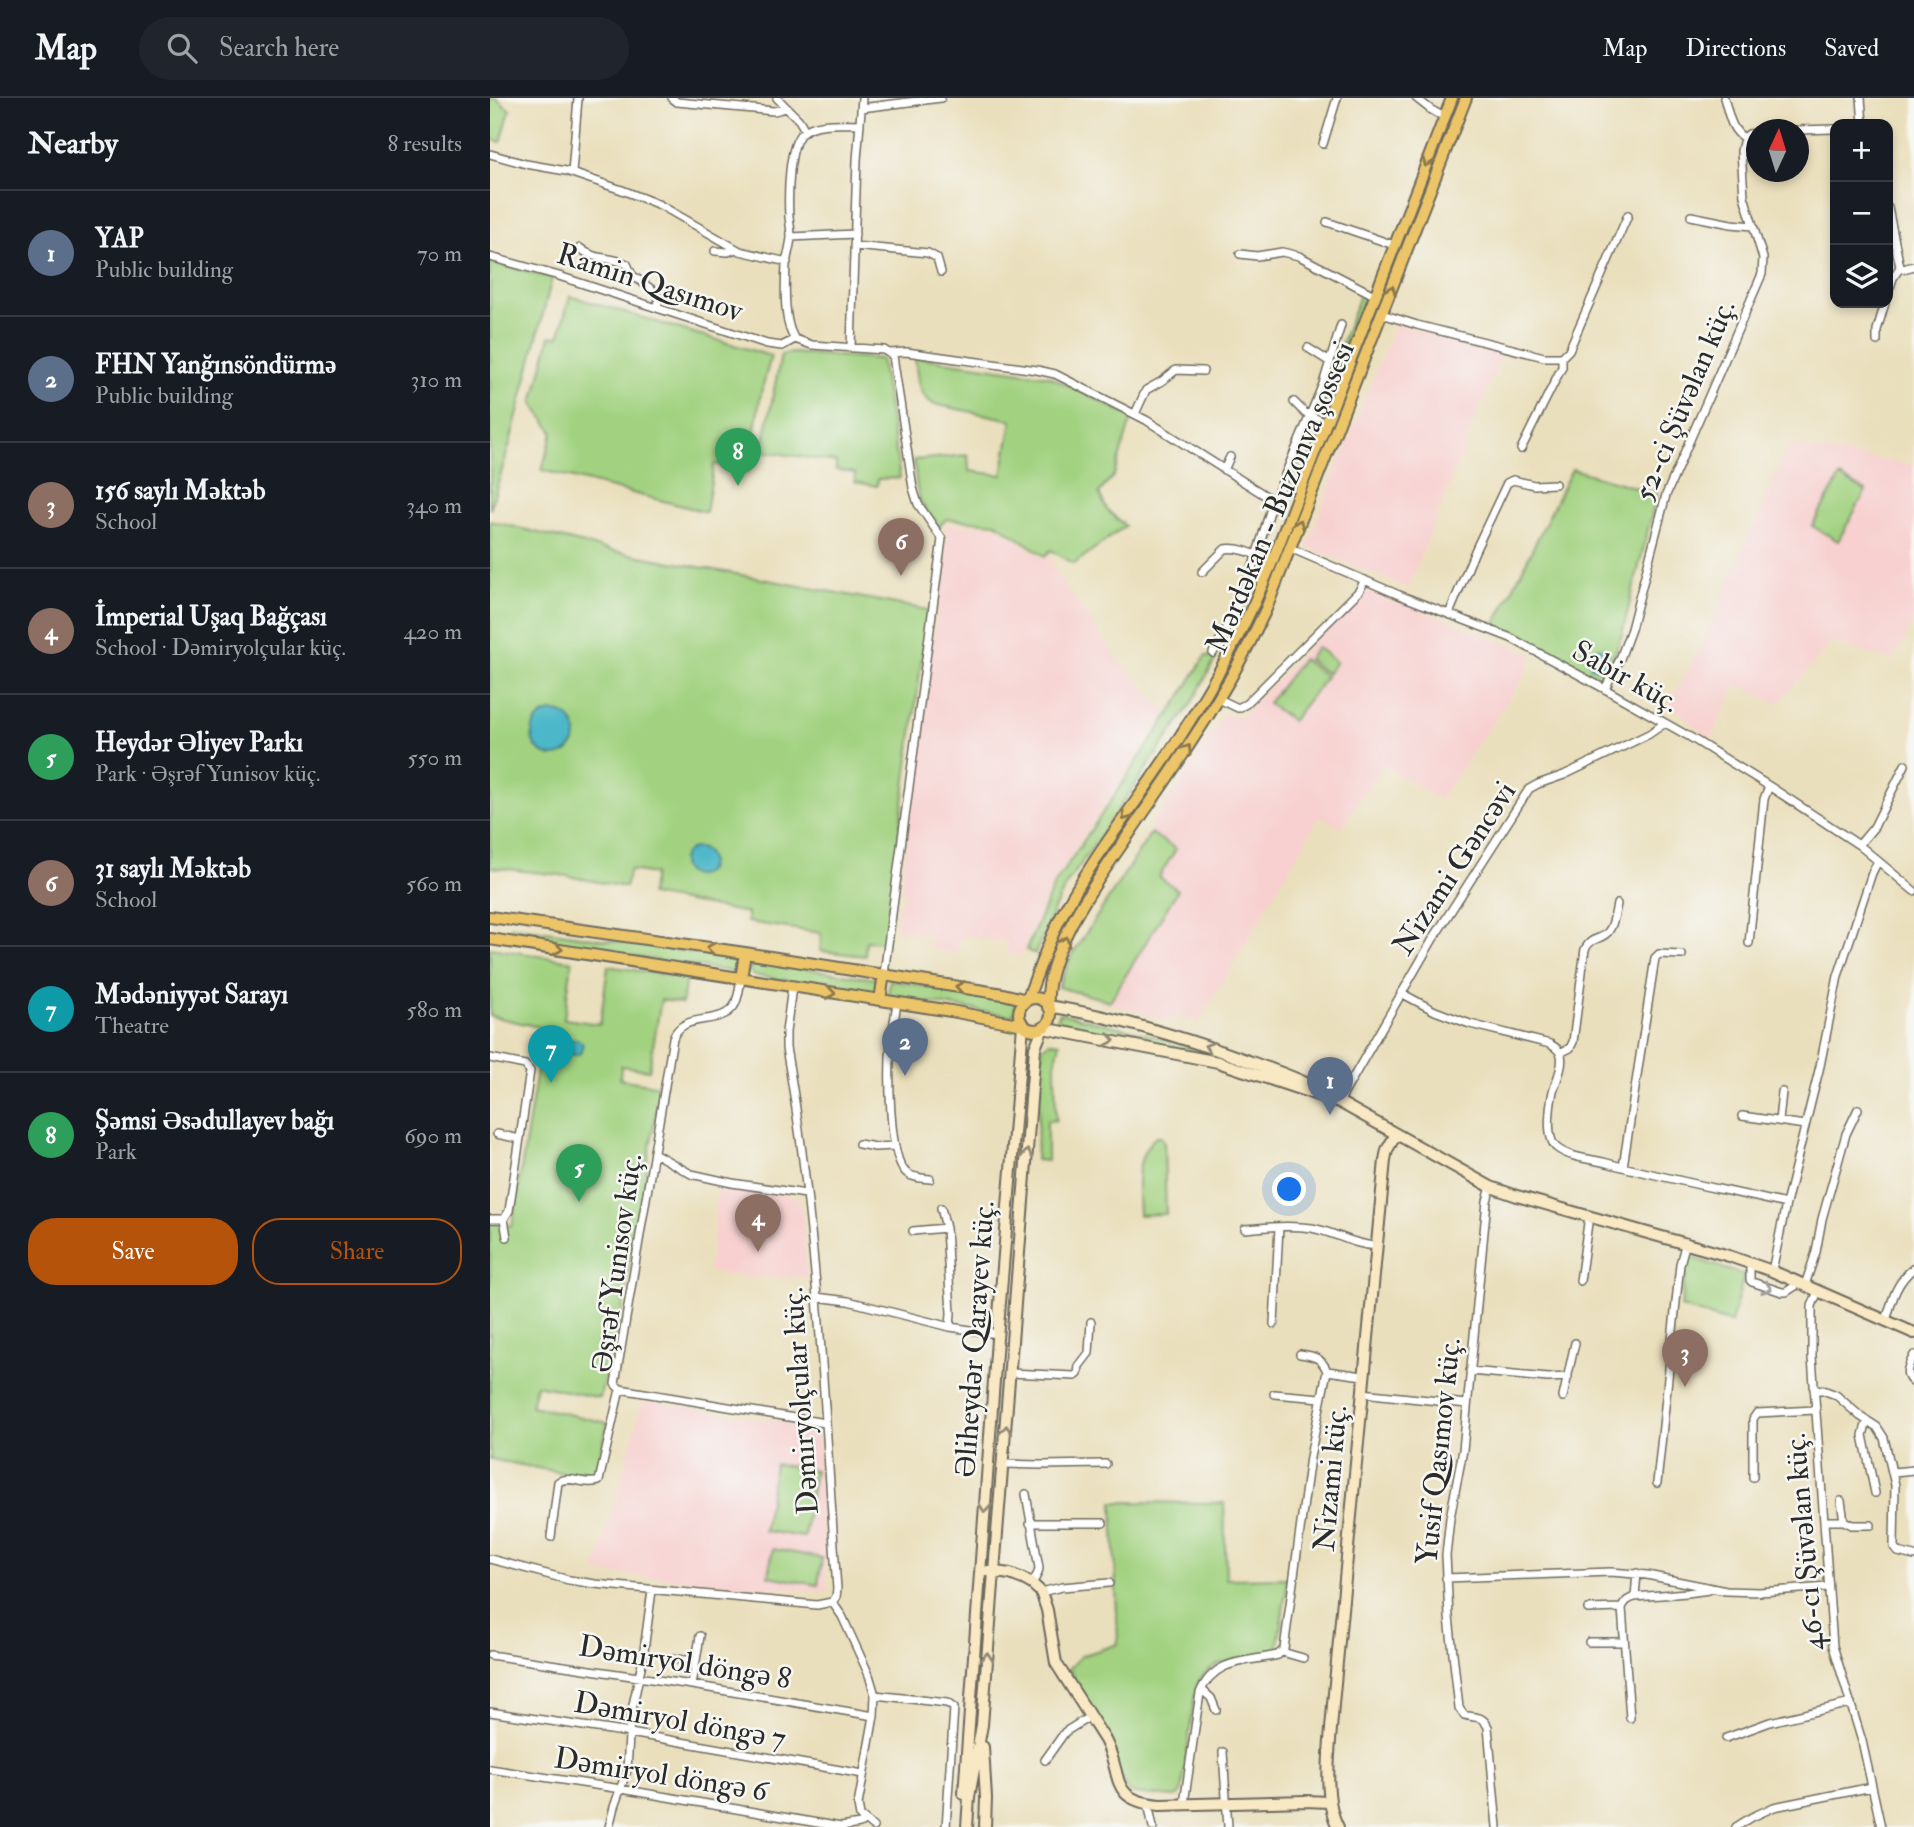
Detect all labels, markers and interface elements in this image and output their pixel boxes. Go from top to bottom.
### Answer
search box [139,17,629,80]
text: Map [35,28,97,69]
icon: search [163,29,201,67]
text: Search here [219,32,339,64]
text: Map [1602,33,1647,64]
text: Directions [1685,33,1786,64]
text: Saved [1824,33,1879,64]
north arrow [1746,119,1809,182]
map controls [1830,119,1893,308]
button: + [1830,119,1893,182]
text: Nearby [28,125,118,162]
text: 8 results [387,129,462,158]
one-way arrow [1421,155,1435,167]
button: − [1830,182,1893,245]
text: YAP [95,223,144,255]
street label: Ramin Qasımov [552,235,748,330]
text: 1 [47,239,55,268]
text: 70 m [417,239,462,268]
button: layers [1830,245,1893,308]
text: Public building [95,255,233,284]
one-way arrow [1383,284,1397,296]
street label: 52-ci Şüvəlan küç. [1625,294,1744,506]
street label: Mərdəkan - Buzonva şossesi [1198,336,1363,659]
text: FHN Yanğınsöndürmə [95,349,337,381]
text: 2 [45,365,57,394]
text: 310 m [411,365,462,394]
text: Public building [95,381,233,410]
pin: 8 [715,428,761,486]
text: 156 saylı Məktəb [95,475,265,507]
text: 3 [47,491,55,520]
text: 340 m [406,491,462,520]
text: School [95,507,157,536]
pin: 6 [878,518,924,576]
one-way arrow [1291,519,1305,531]
text: İmperial Uşaq Bağçası [95,601,327,633]
text: 4 [45,617,57,646]
text: 420 m [403,617,462,646]
street label: Sabir küç. [1566,632,1686,721]
text: School · Dəmiryolçular küç. [95,633,346,662]
text: Heydər Əliyev Parkı [95,727,303,759]
text: 5 [46,743,56,772]
text: 550 m [408,743,462,772]
one-way arrow [1178,744,1191,757]
text: Park · Əşrəf Yunisov küç. [95,759,320,788]
street label: Nizami Gəncəvi [1385,775,1524,962]
one-way arrow [1122,808,1134,821]
text: 31 saylı Məktəb [95,853,251,885]
text: 6 [45,869,57,898]
text: 560 m [406,869,462,898]
text: School [95,885,157,914]
one-way arrow [1056,935,1070,947]
one-way arrow [705,941,717,956]
one-way arrow [552,942,563,957]
text: Mədəniyyət Sarayı [95,979,288,1011]
one-way arrow [954,980,966,995]
one-way arrow [825,985,836,1000]
text: 7 [46,995,56,1024]
text: 580 m [407,995,462,1024]
text: Theatre [95,1011,169,1040]
pin: 2 [882,1018,928,1076]
pin: 7 [528,1025,574,1083]
one-way arrow [1104,1032,1116,1047]
one-way arrow [1203,1041,1216,1055]
pin: 1 [1307,1057,1353,1115]
text: Şəmsi Əsədullayev bağı [95,1105,334,1137]
text: 8 [46,1121,56,1150]
text: 690 m [404,1121,462,1150]
text: Park [95,1137,137,1166]
pin: 5 [556,1144,602,1202]
one-way arrow [1019,1148,1034,1159]
street label: Əşrəf Yunisov küç. [583,1151,650,1375]
your location [1272,1172,1306,1206]
pin: 4 [735,1194,781,1252]
street label: Əliheydər Qarayev küç. [946,1199,1003,1479]
button: Save [28,1218,238,1285]
button: Share [252,1218,462,1285]
one-way arrow [1761,1279,1773,1294]
street label: Dəmiryolçular küç. [774,1286,827,1516]
pin: 3 [1662,1329,1708,1387]
street label: Yusif Qasımov küç. [1408,1336,1469,1566]
street label: Nizami küç. [1306,1403,1355,1553]
one-way arrow [998,1424,1013,1435]
street label: 46-cı Şüvəlan küç. [1777,1432,1832,1652]
one-way arrow [978,1503,993,1514]
street label: Dəmiryol döngə 8 [576,1627,794,1698]
one-way arrow [979,1651,994,1662]
street label: Dəmiryol döngə 7 [571,1684,789,1757]
street label: Dəmiryol döngə 6 [552,1739,772,1810]

